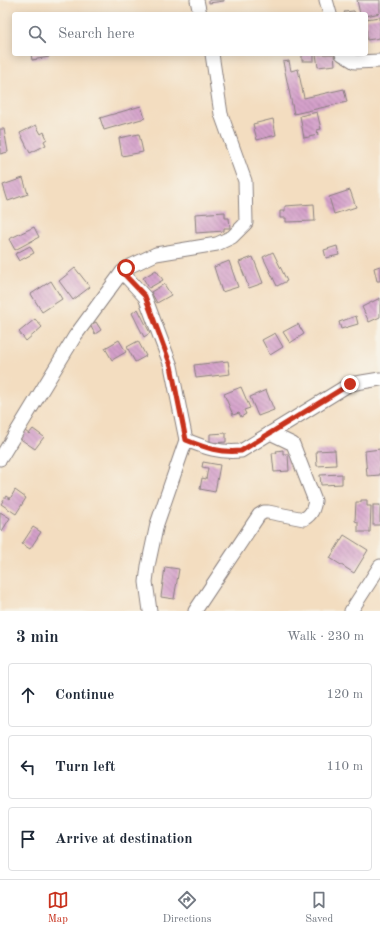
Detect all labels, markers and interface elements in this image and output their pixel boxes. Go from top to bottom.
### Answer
search box [12,12,368,56]
icon: search [26,23,48,45]
text: Search here [58,27,135,42]
route start [117,259,135,277]
route end [341,375,359,393]
text: 3 min [16,629,59,646]
text: Walk · 230 m [287,630,364,643]
icon: ahead [17,684,39,706]
text: Continue [55,688,114,703]
text: 120 m [326,688,363,701]
icon: left [17,756,39,778]
text: Turn left [55,760,115,775]
text: 110 m [326,760,363,773]
icon: arrive [17,828,39,850]
text: Arrive at destination [55,832,193,847]
tab: Map [47,889,69,927]
tab: Directions [163,889,211,927]
tab: Saved [305,889,333,927]

